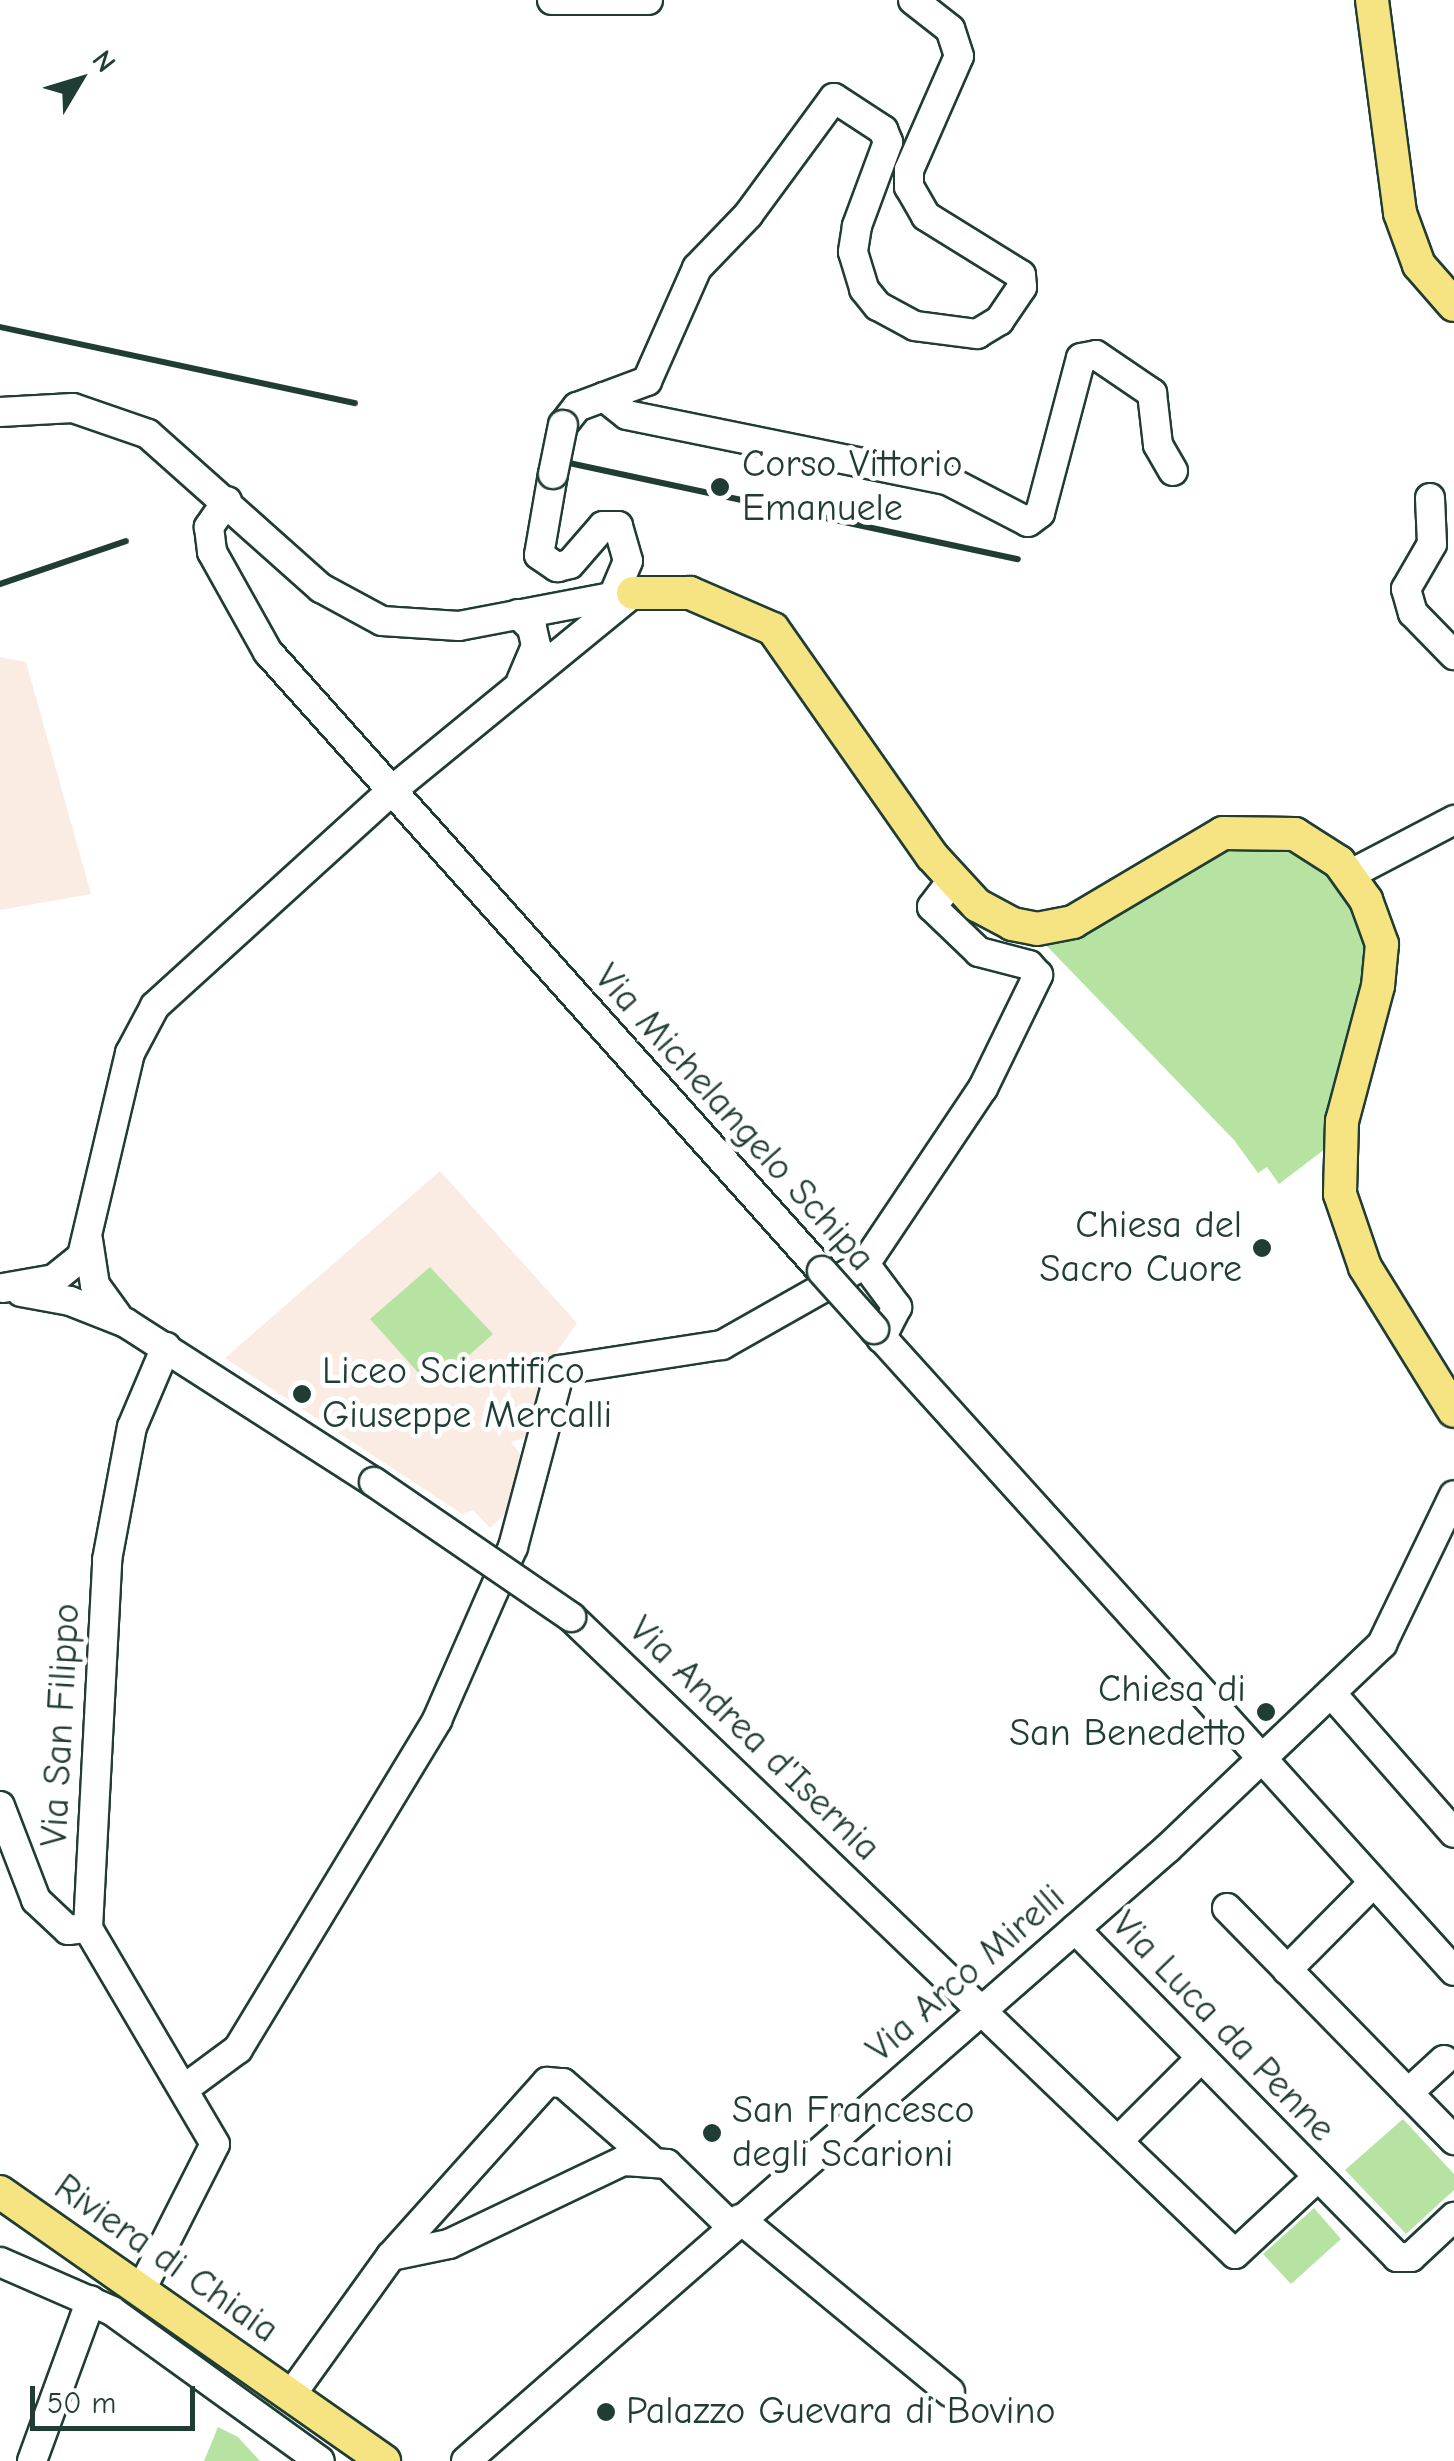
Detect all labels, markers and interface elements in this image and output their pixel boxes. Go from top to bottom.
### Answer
north arrow [30,30,130,130]
text: N [85,44,122,79]
place label: Corso Vittorio Emanuele [742,442,963,532]
marker: Corso Vittorio Emanuele [707,474,733,500]
street label: Via Michelangelo Schipa [584,955,884,1281]
place label: Chiesa del Sacro Cuore [1040,1203,1242,1292]
marker: Chiesa del Sacro Cuore [1251,1237,1273,1259]
place label: Liceo Scientifico Giuseppe Mercalli [322,1349,612,1438]
marker: Liceo Scientifico Giuseppe Mercalli [291,1383,313,1405]
street label: Via San Filippo [32,1602,90,1848]
street label: Via Andrea d'Isernia [619,1607,889,1871]
place label: Chiesa di San Benedetto [1009,1667,1246,1756]
marker: Chiesa di San Benedetto [1255,1701,1277,1723]
street label: Via Arco Mirelli [858,1876,1074,2072]
street label: Via Luca da Penne [1102,1903,1344,2151]
place label: San Francesco degli Scarioni [732,2088,975,2178]
marker: San Francesco degli Scarioni [701,2122,723,2144]
street label: Riviera di Chiaia [45,2165,287,2353]
scale bar [35,2366,200,2428]
text: 50 m [47,2386,116,2421]
place label: Palazzo Guevara di Bovino [626,2389,1056,2435]
marker: Palazzo Guevara di Bovino [595,2401,617,2423]

